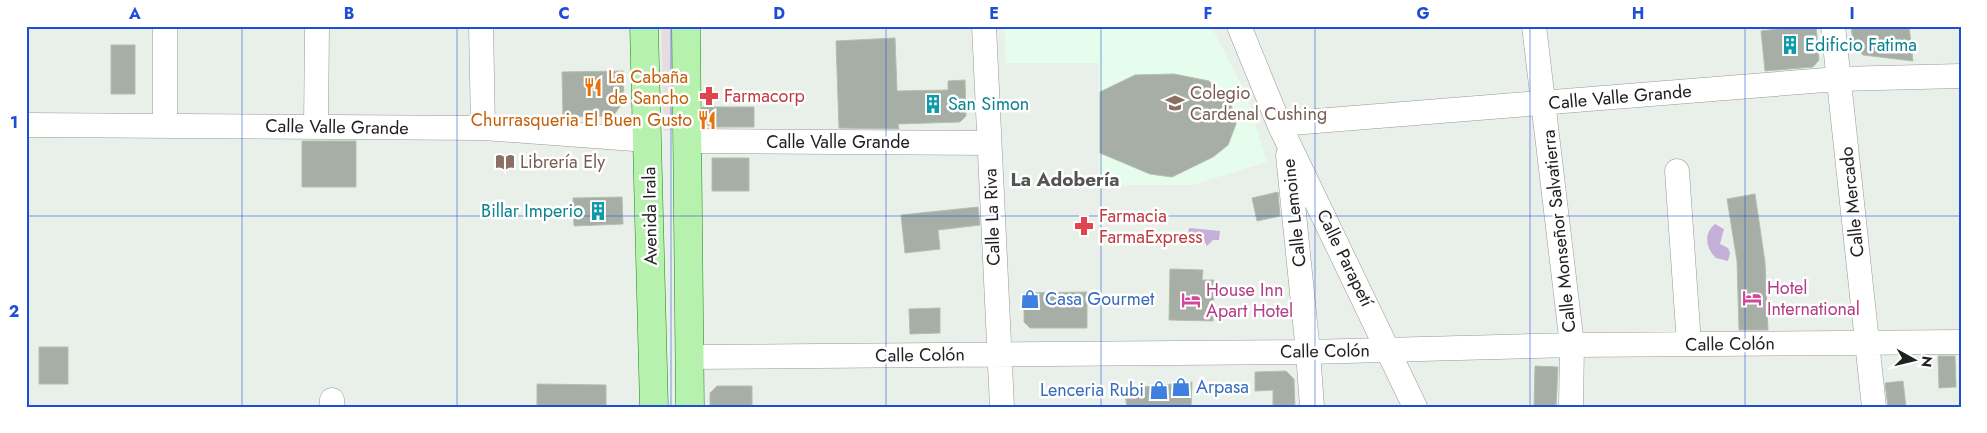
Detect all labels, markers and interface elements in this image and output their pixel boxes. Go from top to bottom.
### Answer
text: A [128,2,141,25]
text: B [344,2,354,25]
text: C [558,2,570,25]
text: D [773,2,785,25]
text: E [989,2,999,25]
text: F [1204,2,1212,25]
text: G [1416,2,1430,25]
text: H [1632,2,1644,25]
text: I [1849,2,1855,25]
place label: Edificio Fatima [1805,32,1917,58]
building icon: Edificio Fatima [1779,34,1801,56]
place label: La Cabaña de Sancho [608,64,689,111]
restaurant icon: La Cabaña de Sancho [582,76,604,98]
street label: Calle Valle Grande [1547,78,1693,116]
place label: Colegio Cardenal Cushing [1190,80,1327,127]
place label: Farmacorp [724,83,805,109]
pharmacy icon: Farmacorp [698,85,720,107]
place label: San Simon [948,91,1029,117]
school or university icon: Colegio Cardenal Cushing [1164,92,1186,114]
building icon: San Simon [922,93,944,115]
place label: Churrasqueria El Buen Gusto [471,107,692,133]
restaurant icon: Churrasqueria El Buen Gusto [696,109,718,131]
text: 1 [10,111,18,134]
street label: Calle Valle Grande [265,113,409,141]
street label: Calle Monseñor Salvatierra [1535,128,1583,334]
street label: Calle Valle Grande [766,129,910,155]
street label: Calle Mercado [1833,145,1871,259]
place label: Librería Ely [520,149,605,175]
library icon: Librería Ely [494,151,516,173]
street label: Calle Lemoine [1275,158,1313,268]
district label: La Adobería [1011,166,1119,193]
street label: Avenida Irala [636,167,664,265]
street label: Calle La Riva [977,168,1007,266]
place label: Billar Imperio [481,198,583,224]
building icon: Billar Imperio [587,200,609,222]
place label: Farmacia FarmaExpress [1099,203,1202,250]
street label: Calle Parapetí [1310,205,1380,312]
pharmacy icon: Farmacia FarmaExpress [1073,215,1095,237]
place label: Hotel International [1767,275,1860,322]
place label: House Inn Apart Hotel [1206,277,1293,324]
place label: Casa Gourmet [1045,286,1155,312]
hotel icon: Hotel International [1741,287,1763,309]
shop icon: Casa Gourmet [1019,288,1041,310]
hotel icon: House Inn Apart Hotel [1180,289,1202,311]
text: 2 [9,300,19,323]
street label: Calle Colón [1685,330,1775,358]
north arrow [1890,336,1940,386]
street label: Calle Colón [1280,337,1370,365]
street label: Calle Colón [875,341,965,369]
text: N [1916,355,1938,369]
place label: Arpasa [1196,374,1249,400]
shop icon: Arpasa [1170,376,1192,398]
place label: Lenceria Rubi [1040,377,1144,403]
shop icon: Lenceria Rubi [1148,379,1170,401]

